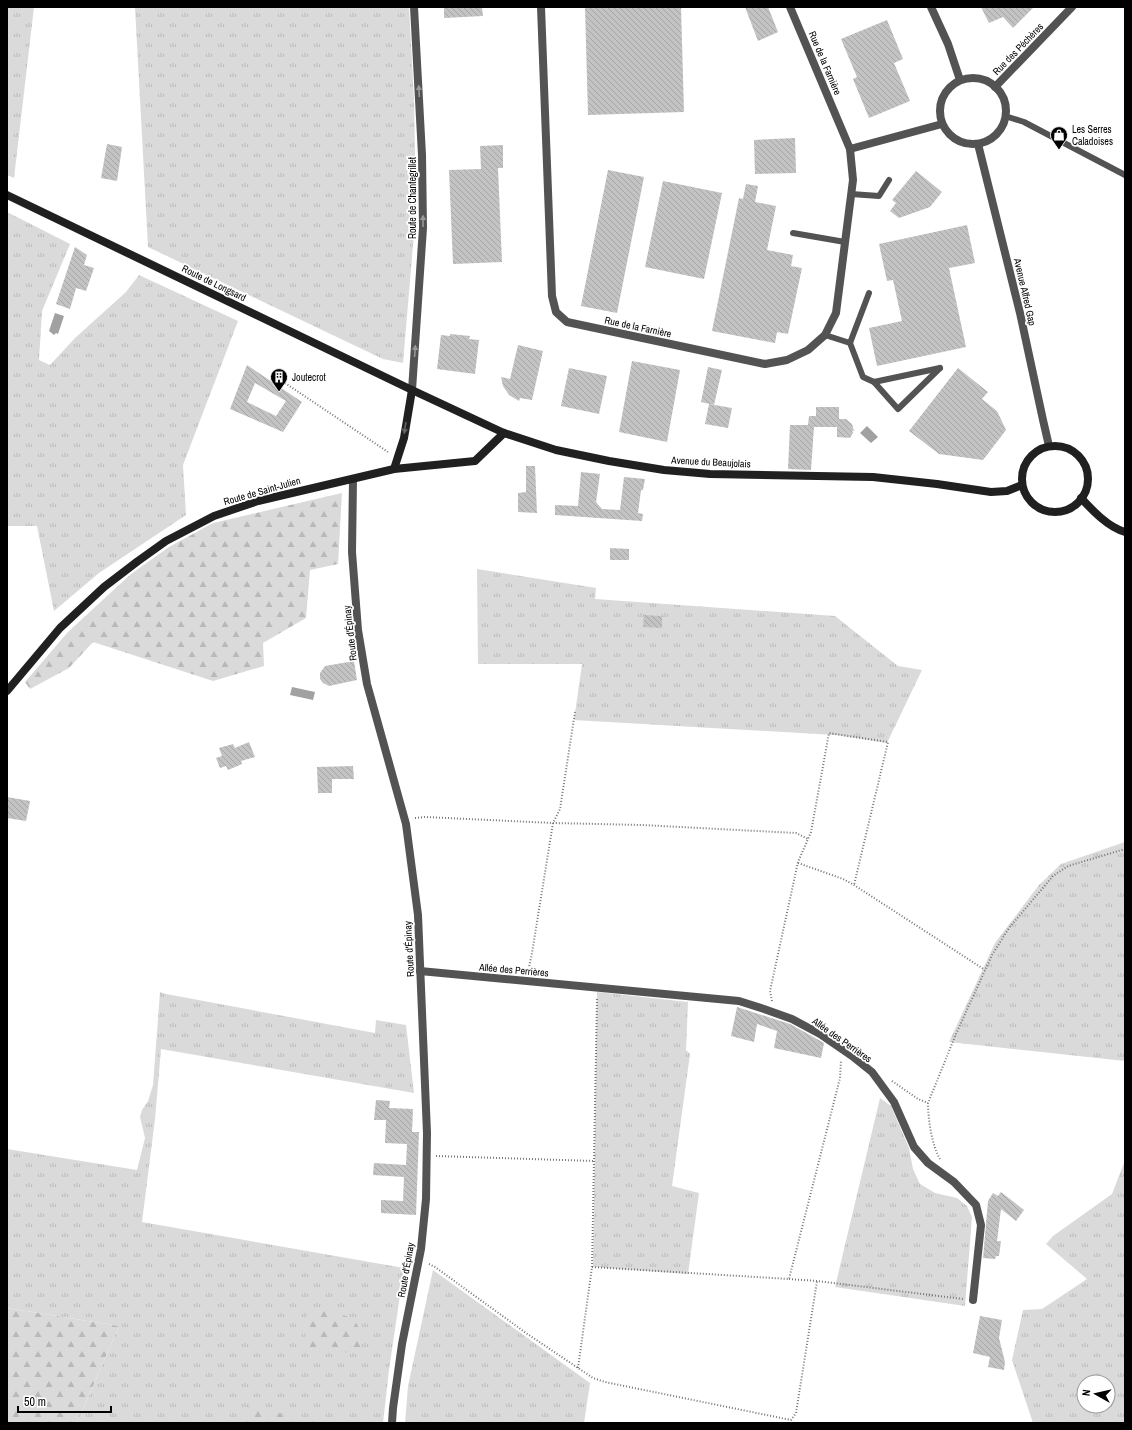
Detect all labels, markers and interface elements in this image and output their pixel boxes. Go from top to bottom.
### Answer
street label: Rue des Péchères [990,20,1046,78]
street label: Rue de la Farnière [806,29,844,97]
one-way arrow [416,84,422,97]
place label: Les Serres Caladoises [1072,123,1113,148]
shop icon: Les Serres Caladoises [1049,125,1069,150]
street label: Route de Chantegrillet [406,156,419,239]
one-way arrow [420,214,426,227]
street label: Avenue Alfred Gap [1011,256,1039,327]
street label: Route de Longsard [180,262,248,304]
street label: Rue de la Farnière [603,314,673,341]
one-way arrow [411,345,418,357]
building icon: Joutecrot [269,367,289,392]
place label: Joutecrot [292,371,326,384]
one-way arrow [402,422,408,434]
street label: Avenue du Beaujolais [670,453,751,471]
street label: Route de Saint-Julien [222,474,302,508]
street label: Route d'Épinay [340,604,360,661]
street label: Route d'Épinay [401,920,417,977]
street label: Allée des Perrières [478,960,549,980]
street label: Allée des Perrières [809,1014,874,1065]
street label: Route d'Épinay [395,1241,417,1299]
north arrow [1076,1374,1116,1414]
scale bar [18,1388,111,1414]
text: N [1079,1388,1093,1397]
text: 50 m [24,1394,46,1410]

